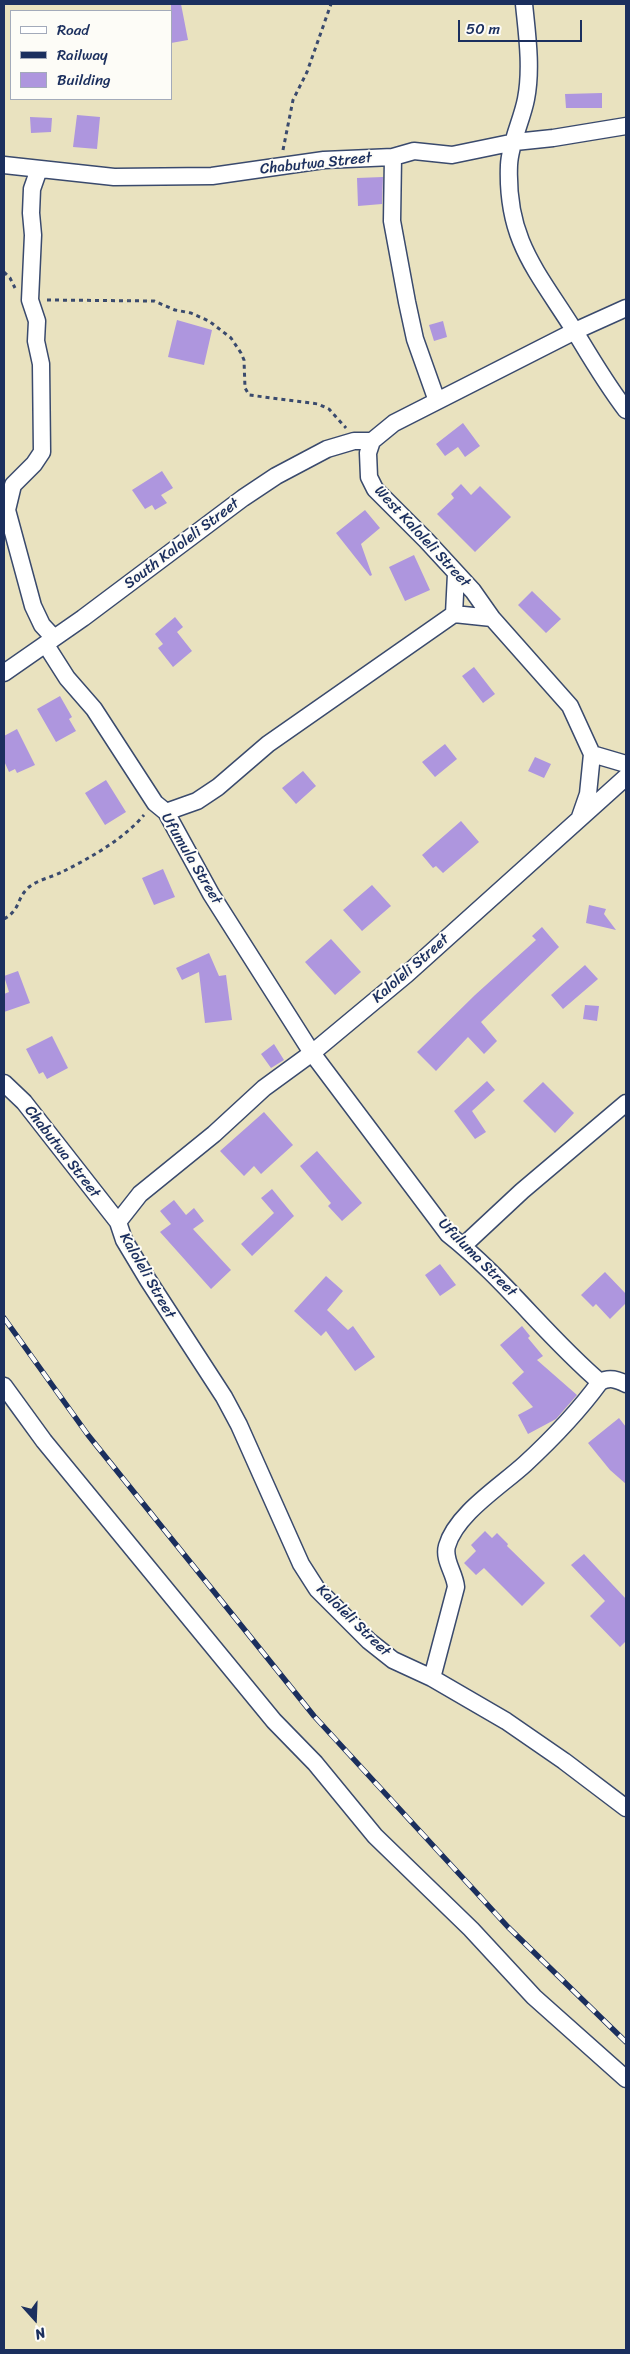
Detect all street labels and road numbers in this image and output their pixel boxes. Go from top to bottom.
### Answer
street label: Chabutwa Street [259,149,373,179]
street label: West Kaloleli Street [370,482,474,592]
street label: South Kaloleli Street [121,495,243,593]
street label: Ufumula Street [157,810,225,908]
street label: Kaloleli Street [369,931,453,1007]
street label: Chabutwa Street [20,1102,104,1202]
street label: Ufuluma Street [434,1215,520,1301]
street label: Kaloleli Street [115,1230,179,1322]
street label: Kaloleli Street [312,1581,394,1661]

